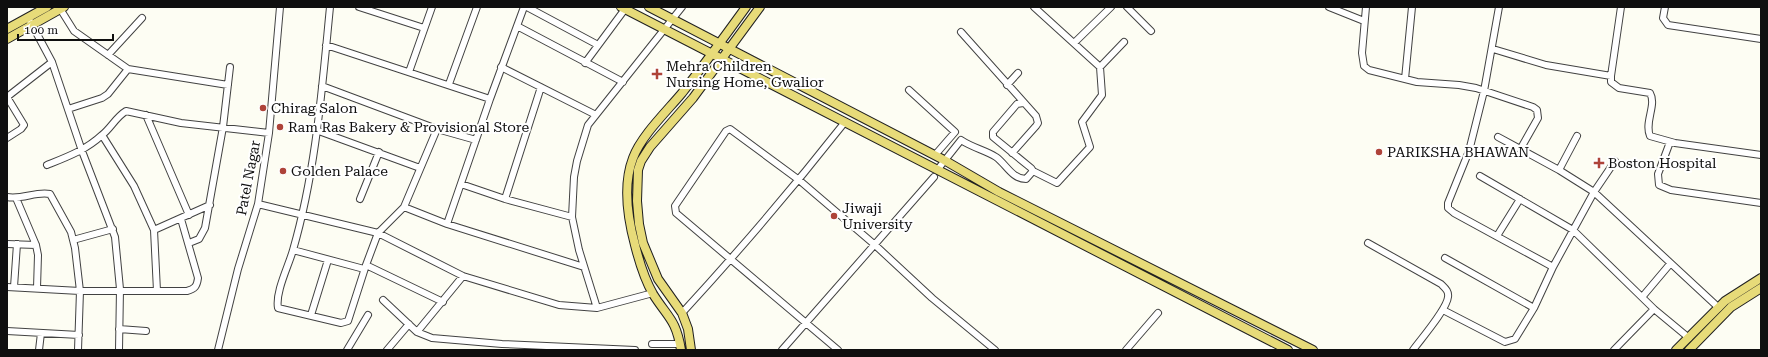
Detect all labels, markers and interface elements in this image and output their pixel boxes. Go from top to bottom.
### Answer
scale bar [18,16,113,42]
text: 100 m [24,23,58,37]
place label: Mehra Children Nursing Home, Gwalior [666,58,824,90]
marker: Mehra Children Nursing Home, Gwalior [651,68,663,80]
place label: Chirag Salon [271,100,358,116]
marker: Chirag Salon [258,103,268,113]
place label: Ram Ras Bakery & Provisional Store [288,119,529,135]
marker: Ram Ras Bakery & Provisional Store [275,122,285,132]
street label: Patel Nagar [233,139,263,217]
place label: PARIKSHA BHAWAN [1387,144,1529,160]
marker: PARIKSHA BHAWAN [1374,147,1384,157]
place label: Boston Hospital [1608,155,1717,171]
marker: Boston Hospital [1593,157,1605,169]
place label: Golden Palace [291,163,388,179]
marker: Golden Palace [278,166,288,176]
place label: Jiwaji University [842,200,913,232]
marker: Jiwaji University [829,211,839,221]

